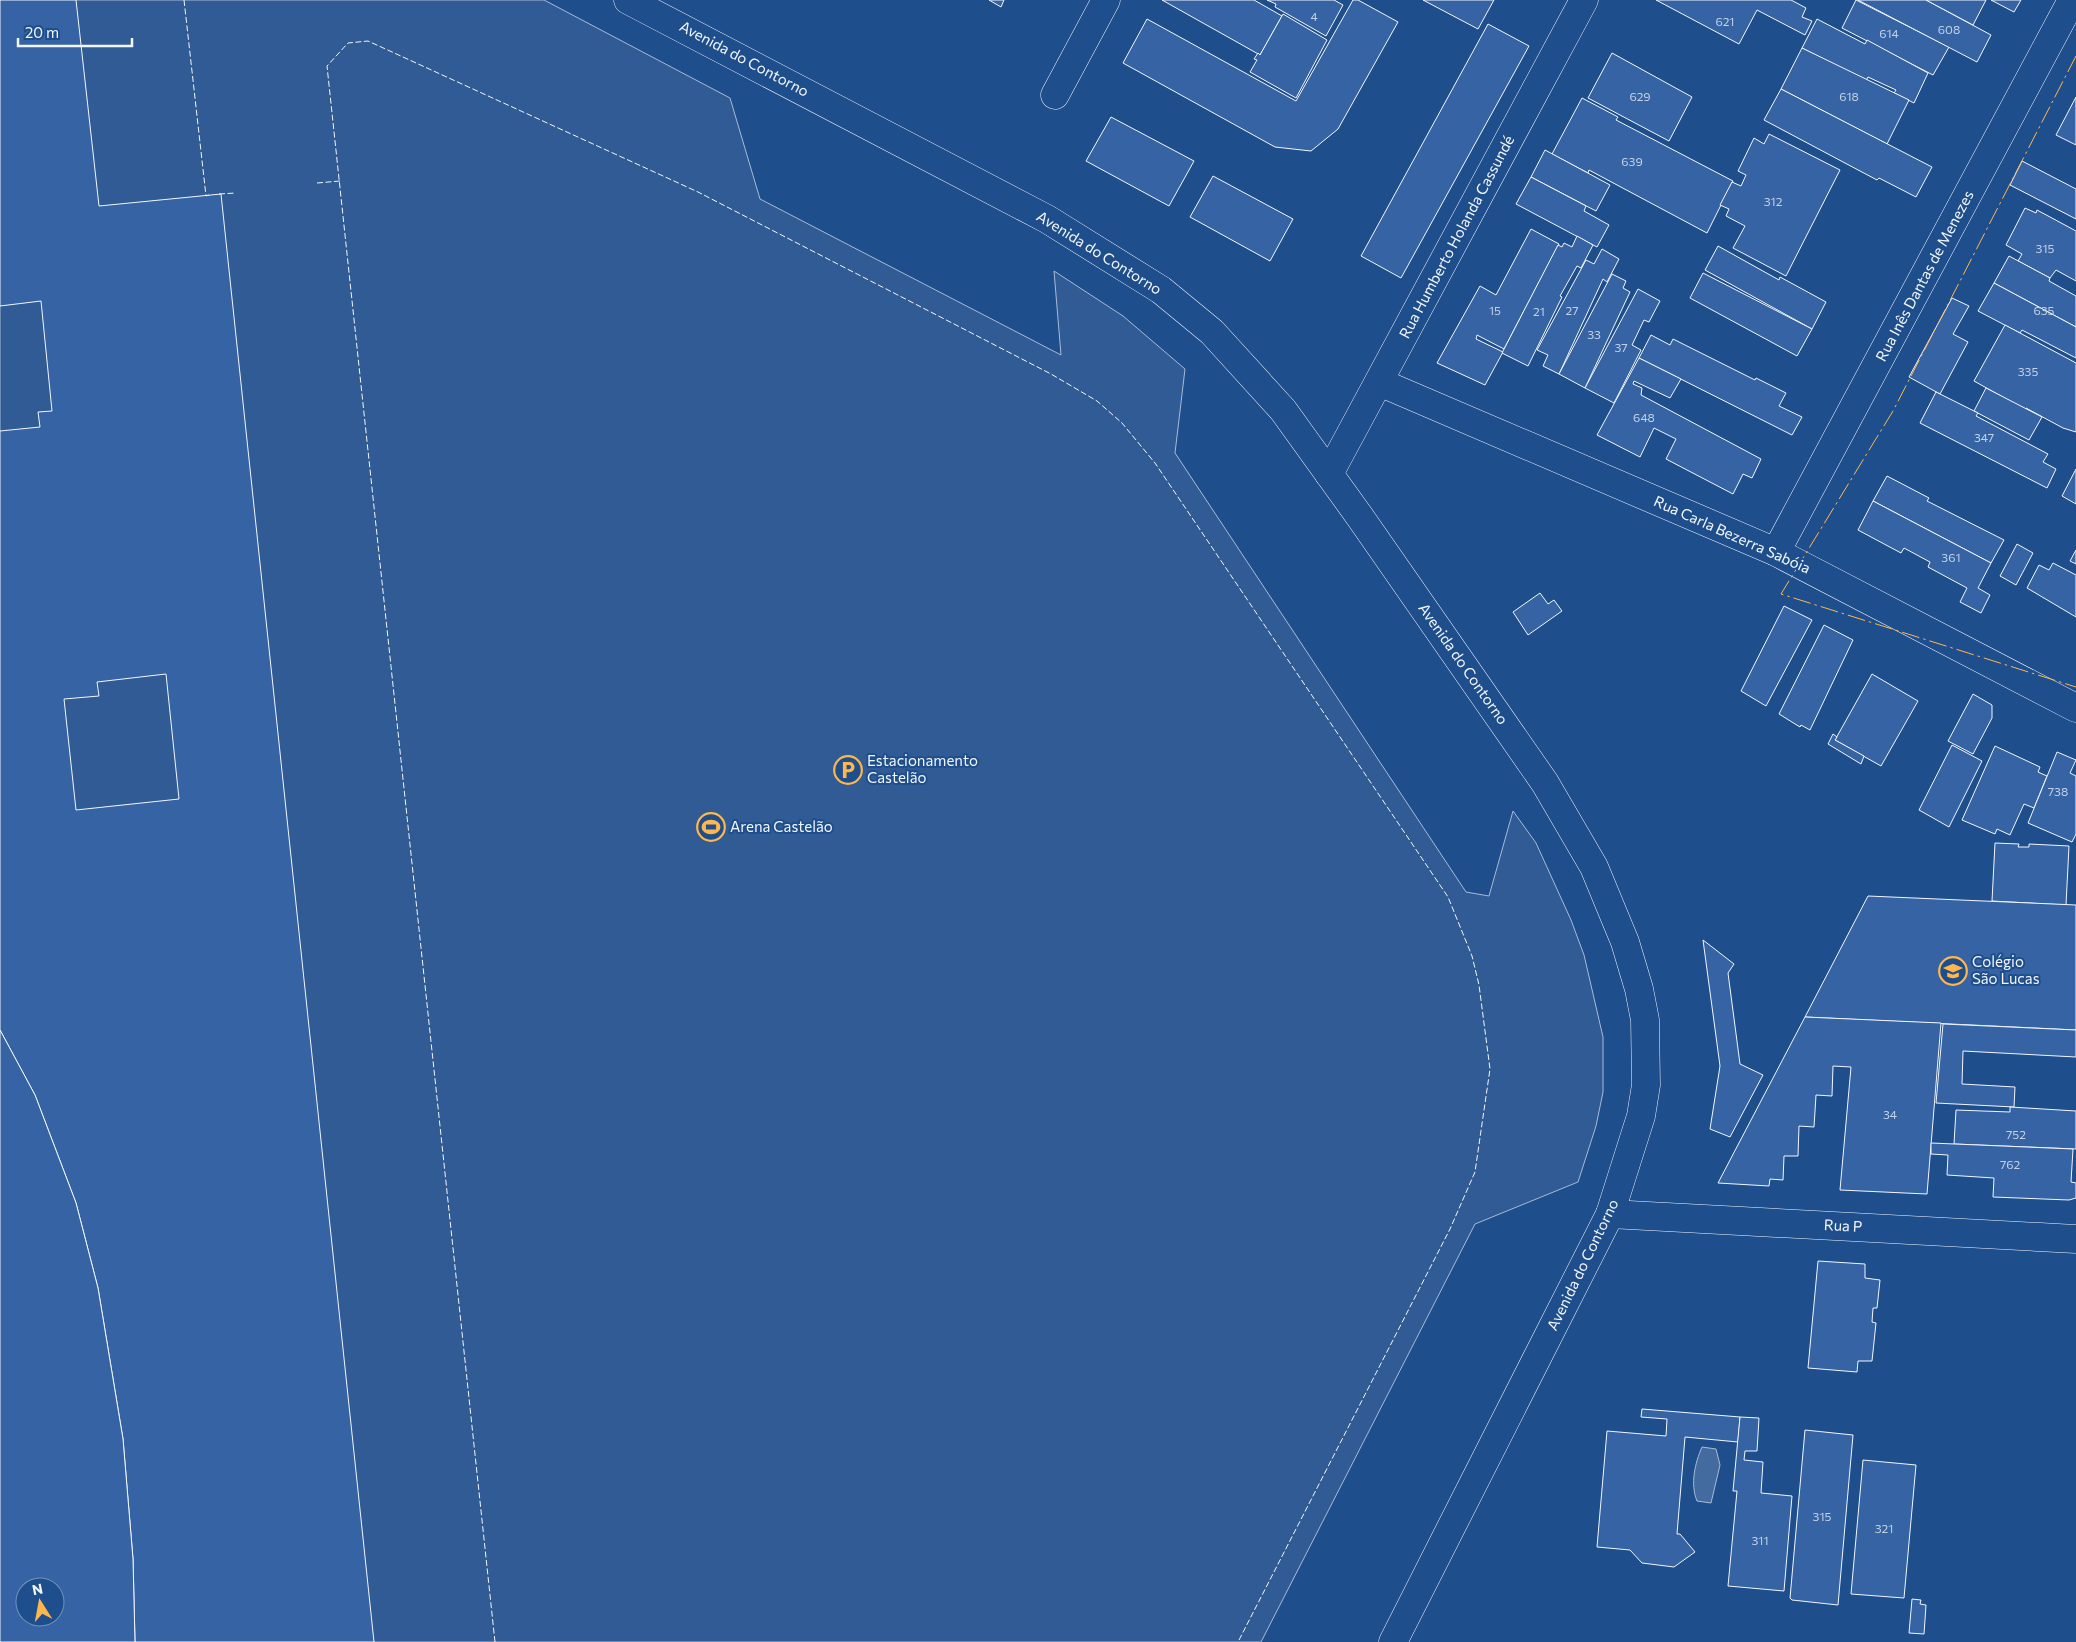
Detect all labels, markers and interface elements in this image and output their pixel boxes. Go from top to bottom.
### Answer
house number: 4 [1310,9,1318,23]
house number: 621 [1715,14,1735,28]
scale bar [18,15,131,47]
street label: Avenida do Contorno [677,16,812,100]
house number: 608 [1938,22,1960,36]
text: 20 m [25,23,59,41]
house number: 614 [1879,26,1899,40]
house number: 629 [1629,89,1651,103]
house number: 618 [1839,89,1859,103]
street label: Rua Humberto Holanda Cassundé [1395,132,1518,341]
house number: 639 [1621,154,1643,168]
street label: Rua Inês Dantas de Menezes [1871,187,1977,364]
house number: 312 [1764,194,1783,208]
street label: Avenida do Contorno [1034,206,1165,298]
house number: 315 [2036,241,2055,255]
house number: 15 [1489,303,1501,317]
house number: 27 [1566,303,1578,317]
house number: 635 [2034,303,2055,317]
house number: 21 [1533,304,1545,318]
house number: 33 [1587,327,1601,341]
house number: 37 [1614,340,1628,354]
house number: 335 [2018,364,2038,378]
house number: 648 [1633,410,1655,424]
house number: 347 [1974,430,1994,444]
street label: Rua Carla Bezerra Sabóia [1651,491,1813,577]
house number: 361 [1941,550,1961,564]
street label: Avenida do Contorno [1415,599,1512,728]
place label: Estacionamento Castelão [867,751,978,786]
parking icon: Estacionamento Castelão [833,755,863,785]
house number: 738 [2048,784,2068,798]
sports icon: Arena Castelão [696,812,726,842]
place label: Arena Castelão [730,817,833,835]
place label: Colégio São Lucas [1972,952,2040,987]
school or university icon: Colégio São Lucas [1938,956,1968,986]
house number: 34 [1883,1107,1897,1121]
house number: 752 [2006,1127,2026,1141]
house number: 762 [2000,1157,2020,1171]
street label: Avenida do Contorno [1542,1196,1622,1333]
street label: Rua P [1823,1215,1863,1235]
house number: 315 [1813,1509,1832,1523]
house number: 321 [1875,1521,1893,1535]
house number: 311 [1751,1533,1769,1547]
north arrow [15,1577,65,1627]
text: N [31,1579,44,1598]

